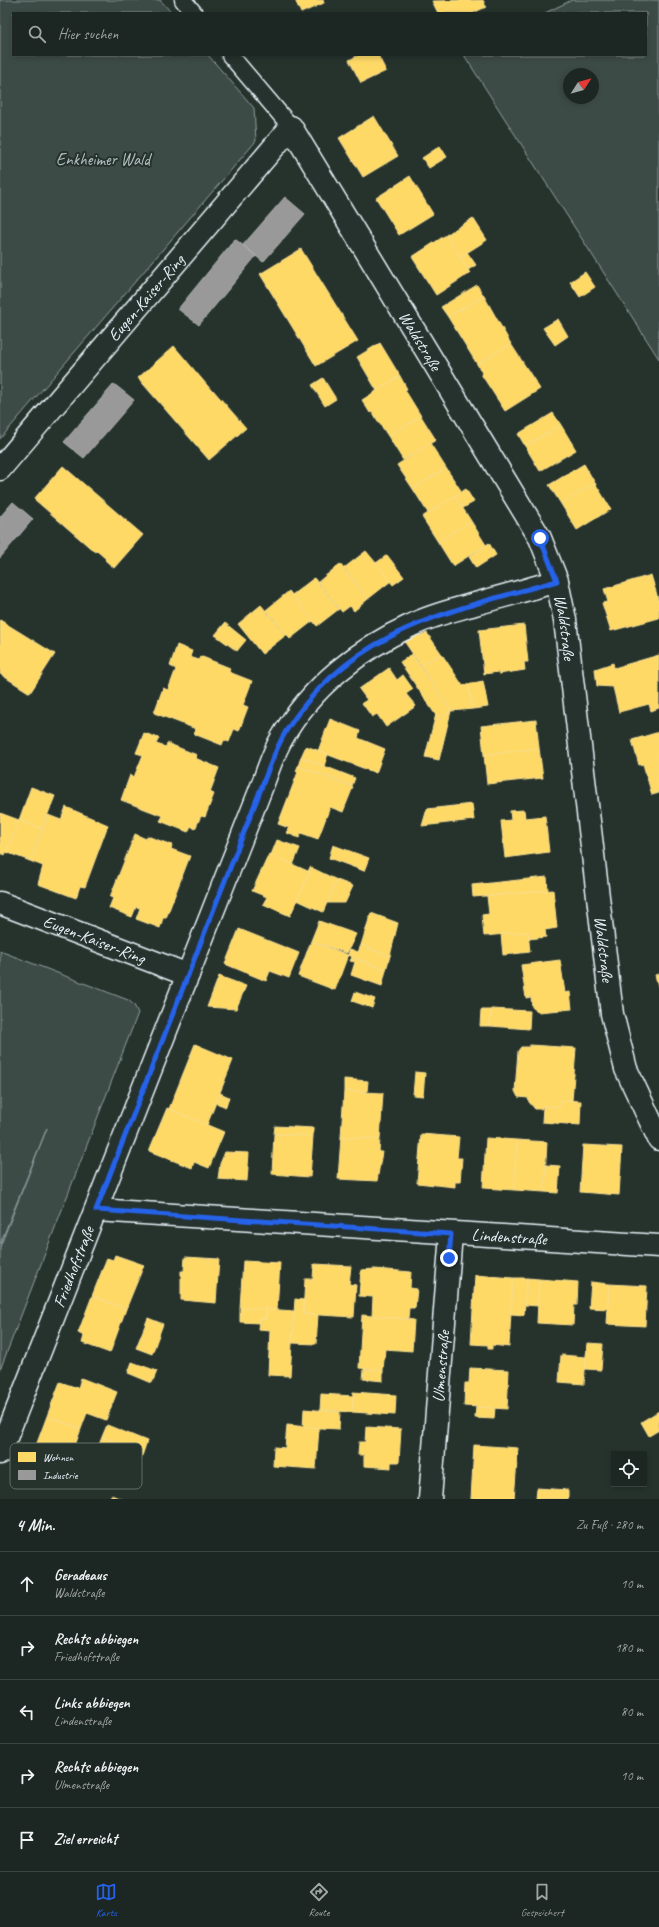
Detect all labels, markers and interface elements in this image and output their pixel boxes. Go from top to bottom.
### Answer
search box [12,12,647,56]
icon: search [26,23,48,45]
text: Hier suchen [58,25,118,44]
north arrow [563,68,599,104]
park label: Enkheimer Wald [56,149,152,170]
street label: Eugen-Kaiser-Ring [103,249,190,346]
street label: Waldstraße [394,307,447,376]
route start [531,529,549,547]
street label: Waldstraße [549,593,580,663]
street label: Eugen-Kaiser-Ring [40,911,150,969]
street label: Waldstraße [589,915,618,985]
street label: Friedhofstraße [48,1222,99,1310]
street label: Lindenstraße [471,1224,549,1250]
route end [440,1249,458,1267]
street label: Ulmenstraße [428,1328,454,1403]
legend [10,1443,142,1489]
text: Wohnen [43,1450,74,1464]
map controls [611,1451,647,1487]
button: locate [611,1451,647,1487]
text: Industrie [43,1468,79,1482]
text: 4 Min. [16,1515,55,1536]
text: Zu Fuß · 280 m [576,1517,643,1533]
text: Geradeaus [54,1566,107,1585]
icon: ahead [16,1573,38,1595]
text: 10 m [621,1576,643,1592]
text: Waldstraße [54,1585,104,1601]
text: Rechts abbiegen [54,1630,138,1649]
icon: right [16,1637,38,1659]
text: 180 m [615,1640,643,1656]
text: Friedhofstraße [54,1649,119,1665]
text: Links abbiegen [54,1694,130,1713]
icon: left [16,1701,38,1723]
text: 80 m [621,1704,643,1720]
text: Lindenstraße [54,1713,111,1729]
text: Rechts abbiegen [54,1758,138,1777]
icon: right [16,1765,38,1787]
text: 10 m [621,1768,643,1784]
text: Ulmenstraße [54,1777,109,1793]
icon: arrive [16,1829,38,1851]
text: Ziel erreicht [54,1830,117,1849]
tab: Karte [95,1881,117,1919]
tab: Route [308,1881,330,1919]
tab: Gespeichert [521,1881,564,1919]

